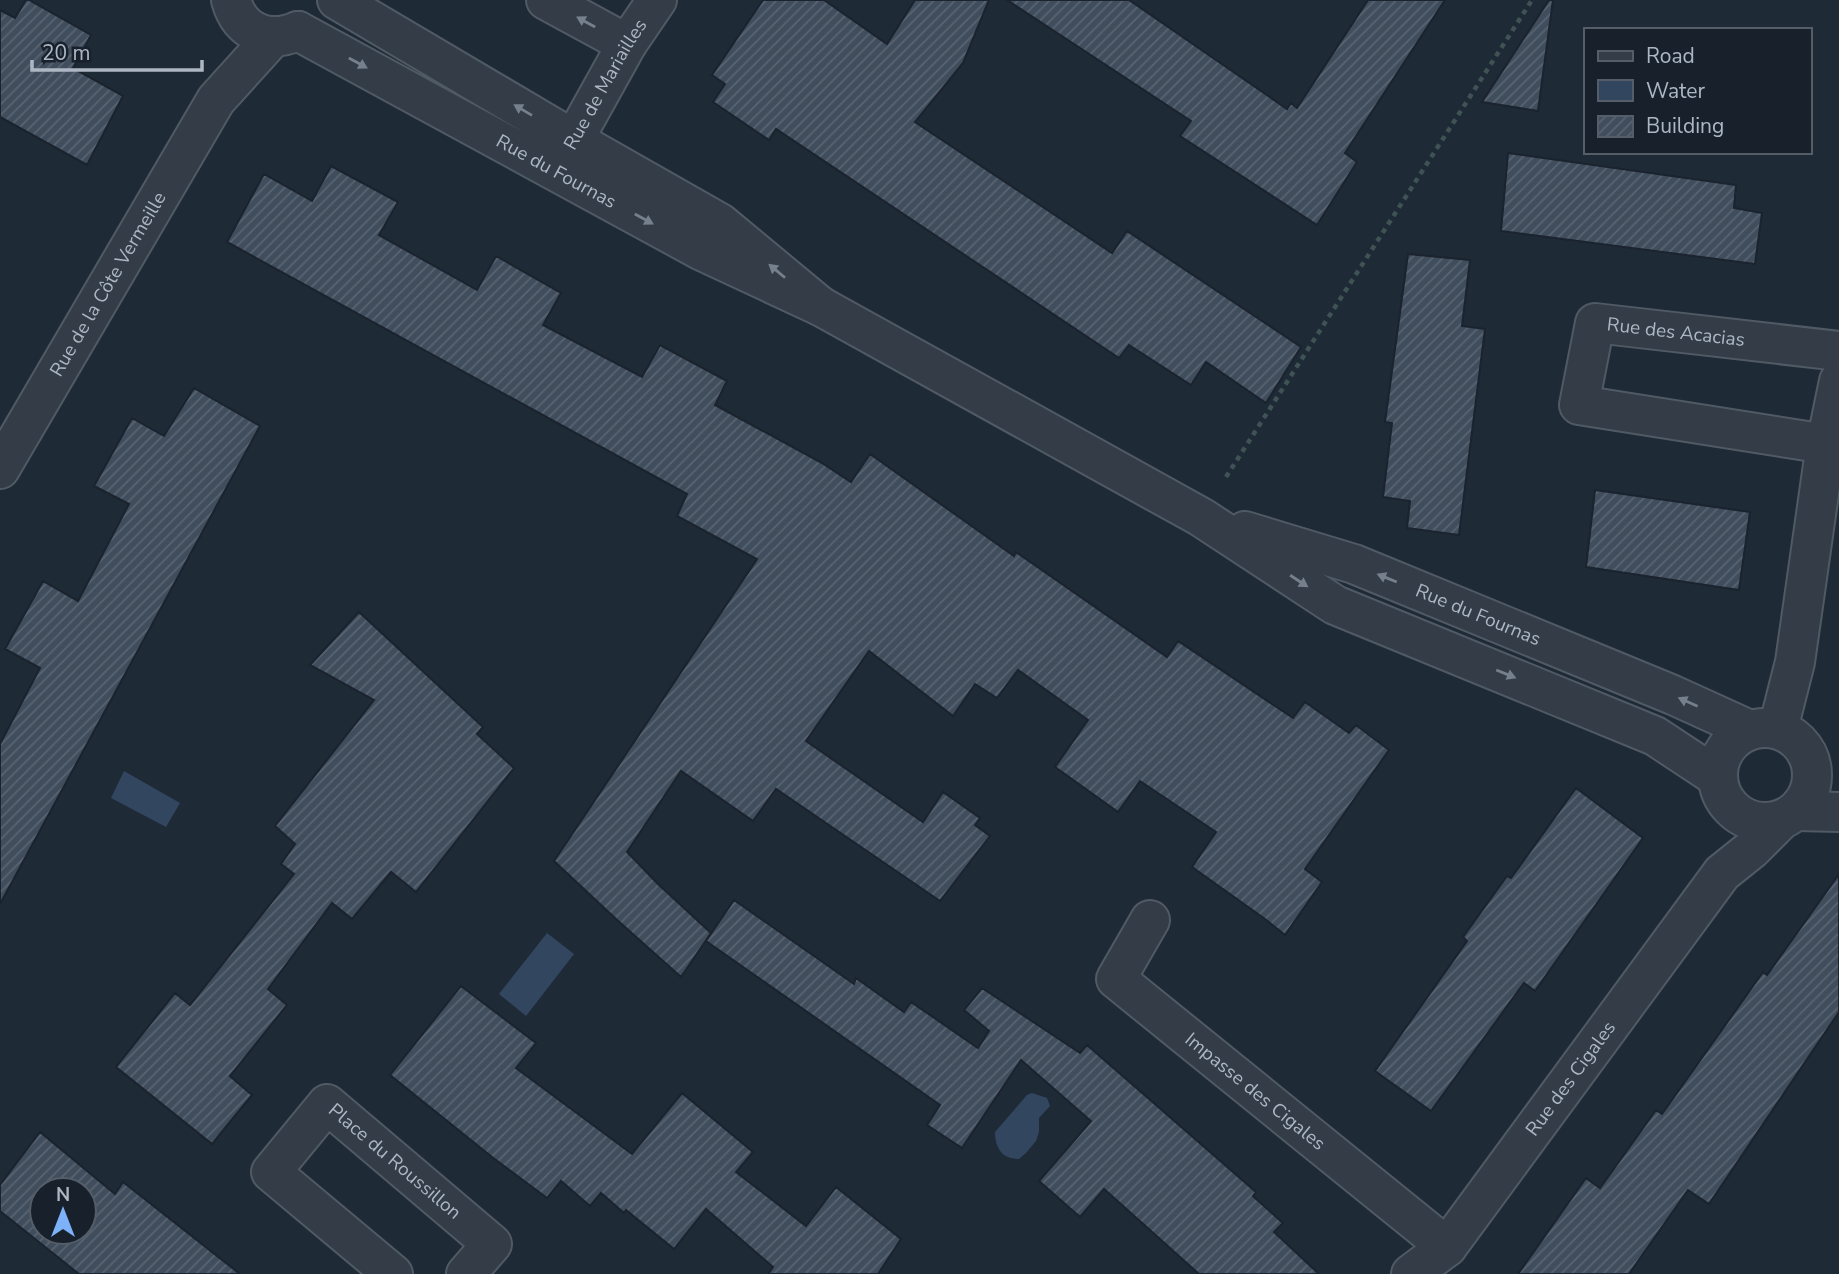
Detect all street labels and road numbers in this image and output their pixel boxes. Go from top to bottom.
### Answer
street label: Rue de Mariailles [558,14,653,155]
street label: Rue du Fournas [492,128,621,215]
street label: Rue de la Côte Vermeille [44,187,172,382]
street label: Rue des Acacias [1606,311,1746,353]
street label: Rue du Fournas [1412,578,1545,652]
street label: Rue des Cigales [1520,1016,1622,1141]
street label: Impasse des Cigales [1179,1027,1331,1156]
street label: Place du Roussillon [323,1098,467,1225]

